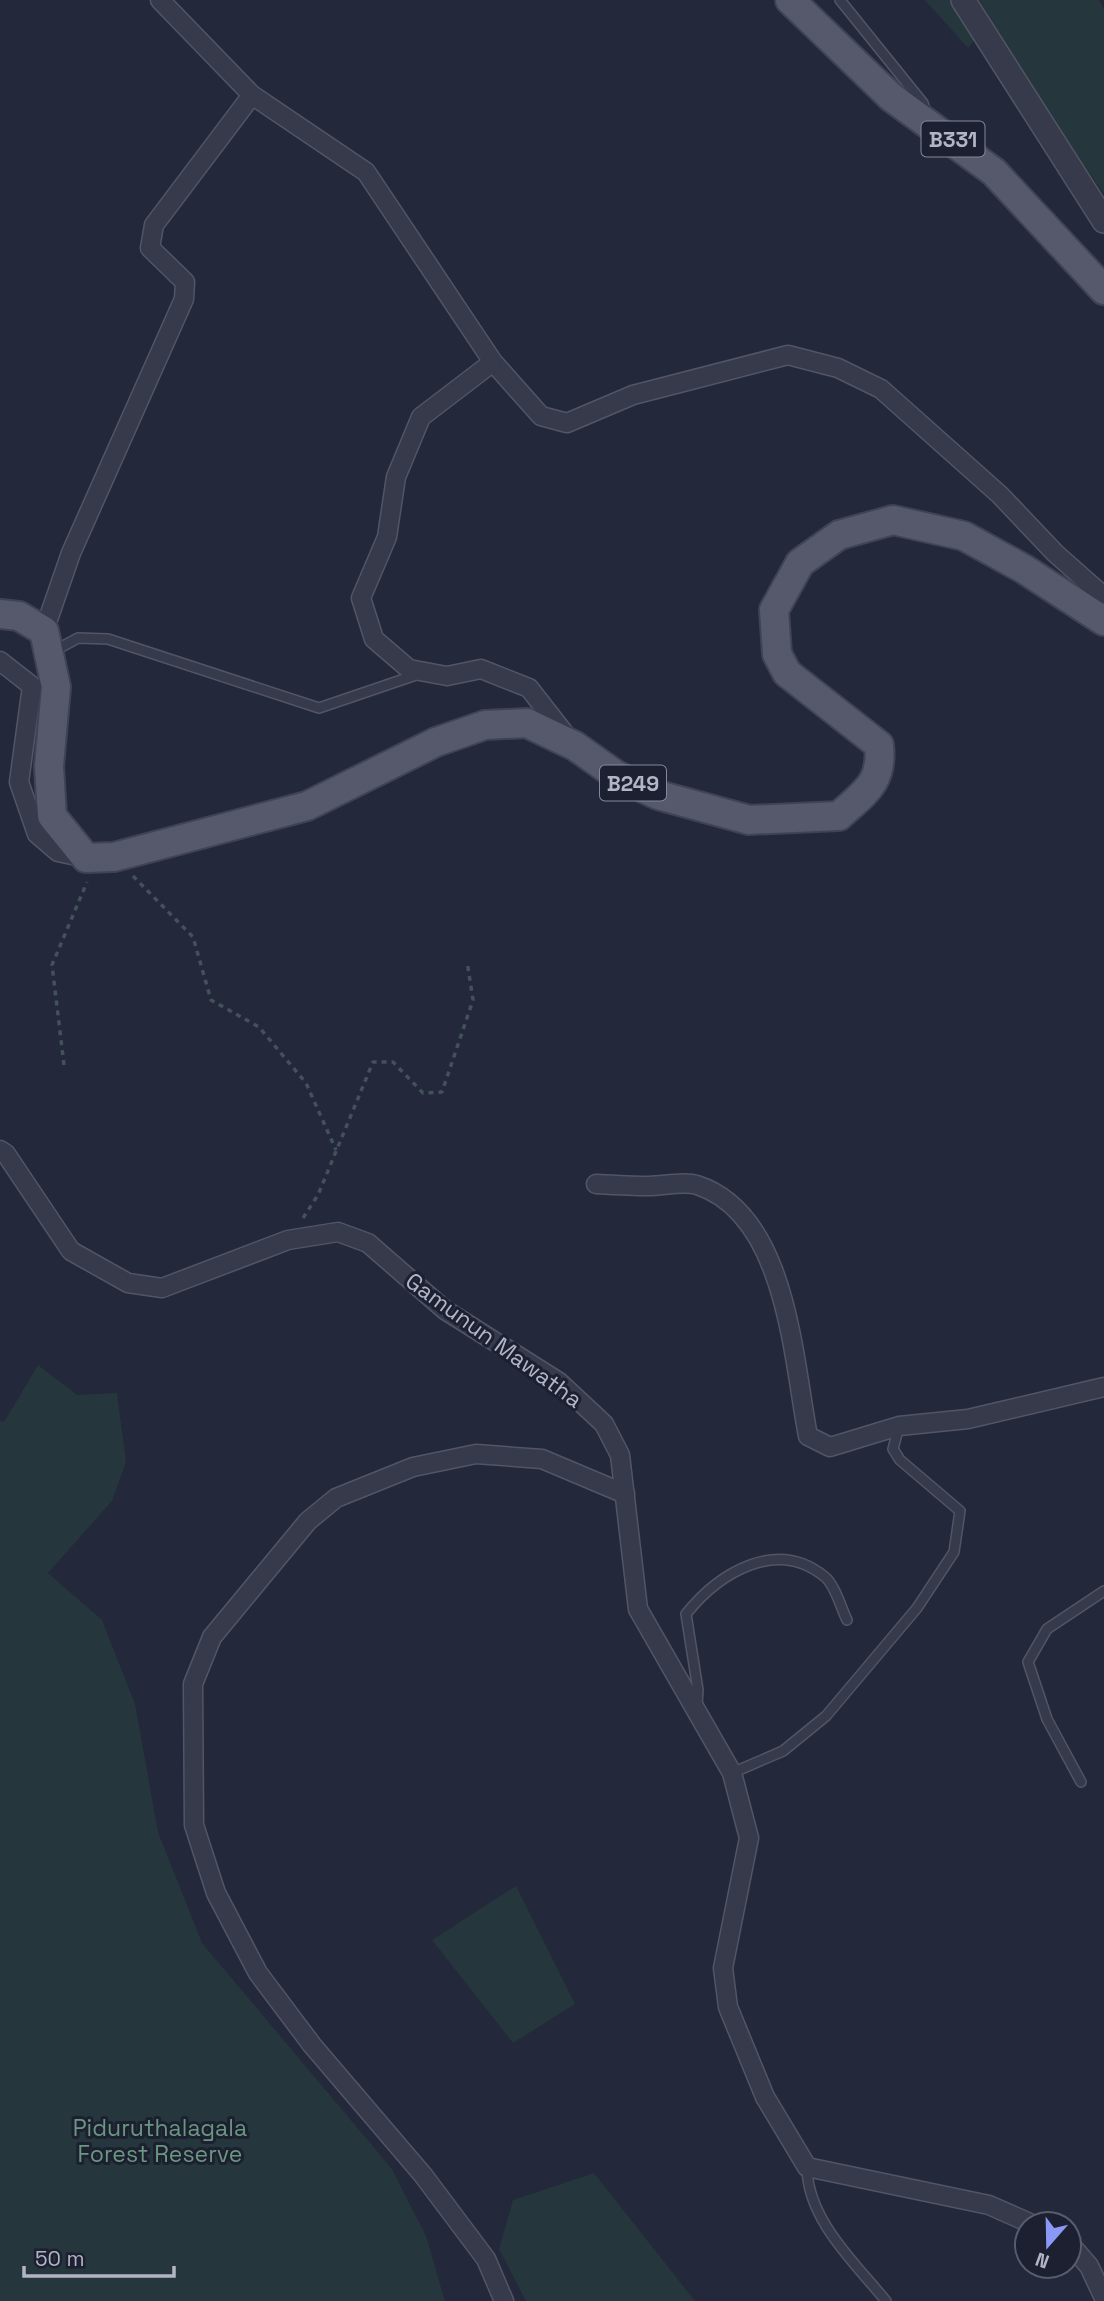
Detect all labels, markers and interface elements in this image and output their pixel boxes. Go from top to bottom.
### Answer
road number: B331 [922,122,984,156]
road number: B249 [600,766,666,800]
street label: Gamunun Mawatha [400,1266,588,1414]
park label: Piduruthalagala Forest Reserve [73,2113,247,2169]
north arrow [1013,2210,1083,2280]
scale bar [24,2234,175,2278]
text: 50 m [35,2245,85,2272]
text: N [1032,2247,1053,2274]

